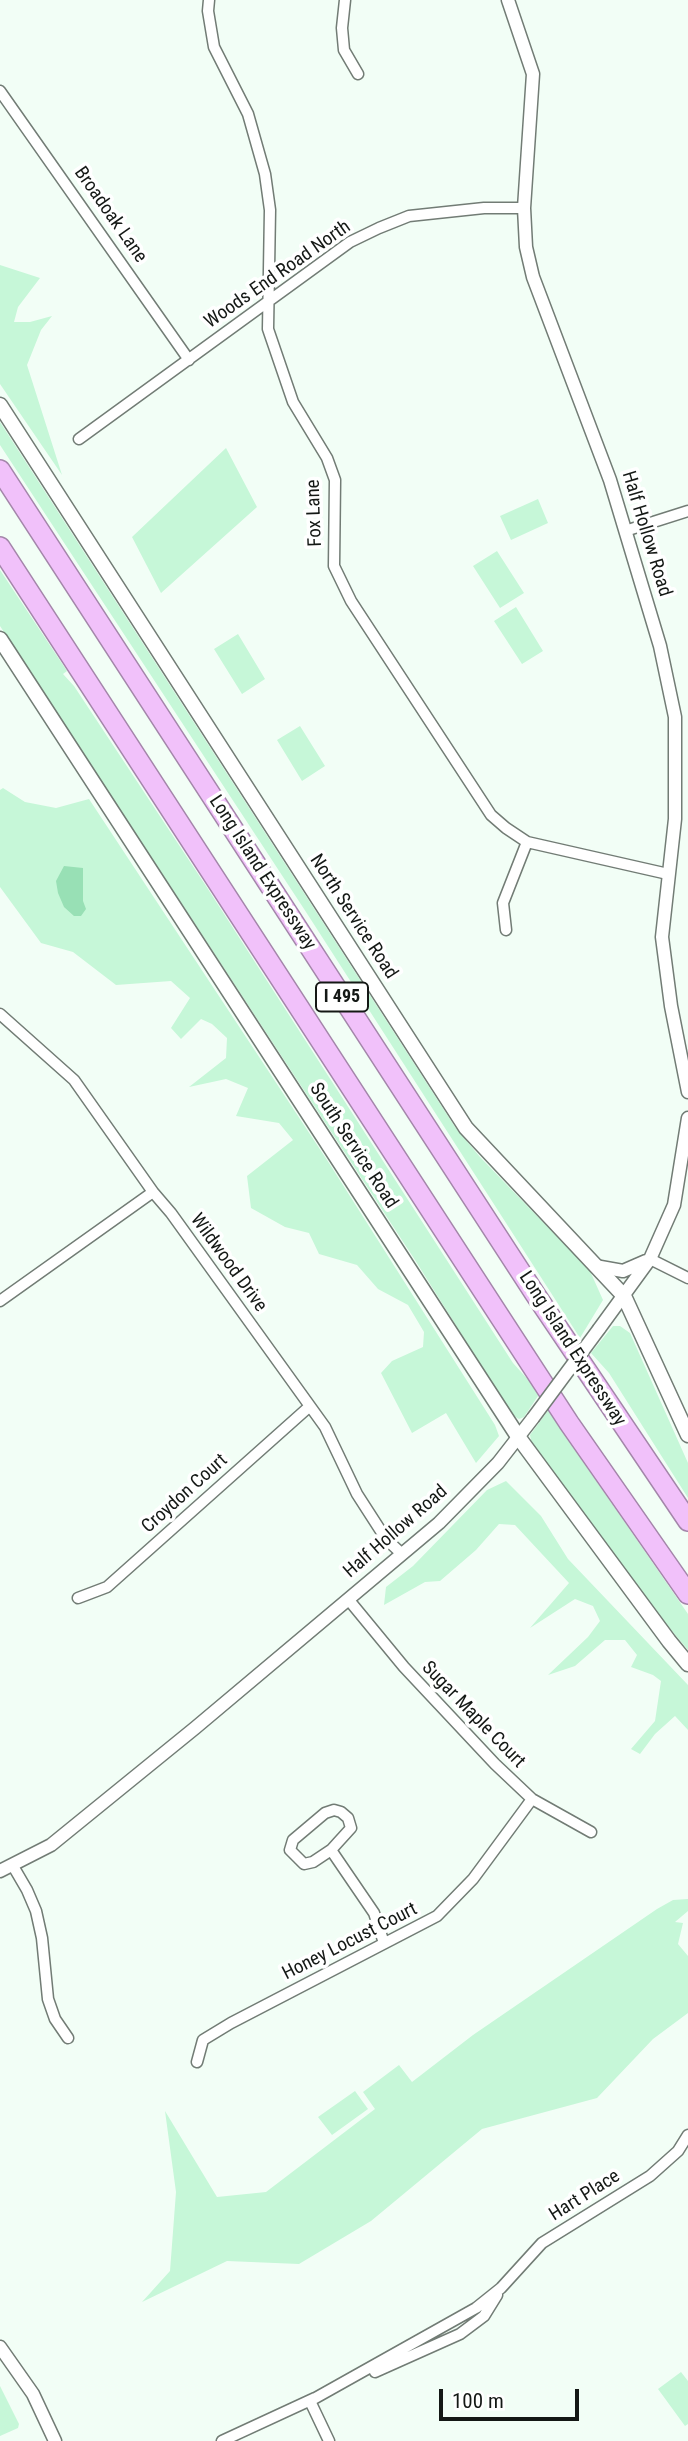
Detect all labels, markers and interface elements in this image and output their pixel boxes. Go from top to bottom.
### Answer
street label: Broadoak Lane [69,163,151,267]
street label: Woods End Road North [201,216,355,334]
street label: Half Hollow Road [616,468,676,600]
street label: Fox Lane [302,479,328,547]
street label: Long Island Expressway [204,791,320,955]
street label: North Service Road [304,850,402,984]
road number: I 495 [316,982,368,1012]
street label: South Service Road [304,1079,402,1213]
street label: Wildwood Drive [185,1209,271,1317]
street label: Long Island Expressway [514,1267,630,1431]
street label: Croydon Court [137,1450,233,1538]
street label: Half Hollow Road [339,1481,453,1583]
street label: Sugar Maple Court [416,1657,530,1773]
street label: Honey Locust Court [279,1898,421,1986]
street label: Hart Place [546,2165,624,2227]
scale bar [443,2374,583,2418]
text: 100 m [452,2389,504,2413]

